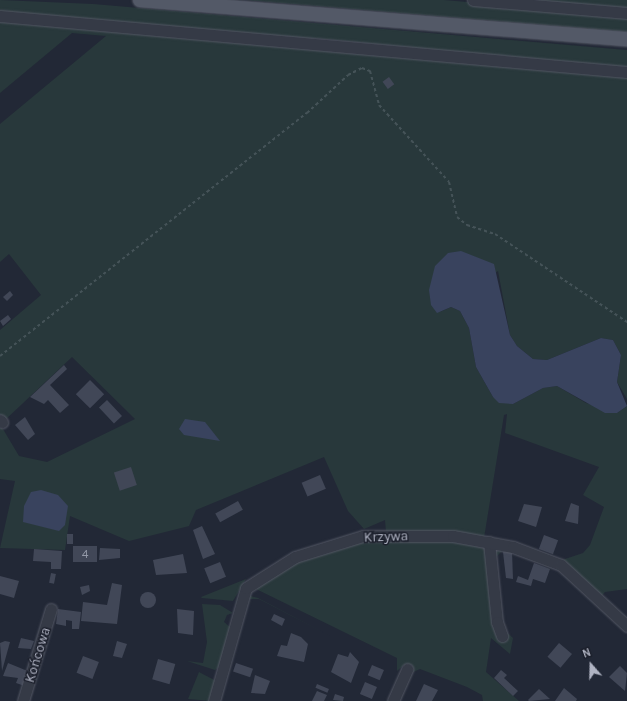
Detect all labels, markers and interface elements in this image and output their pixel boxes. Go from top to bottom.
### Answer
street label: Krzywa [363,528,409,546]
house number: 4 [82,548,88,562]
street label: Końcowa [22,625,54,685]
north arrow [571,645,611,685]
text: N [581,646,593,661]

